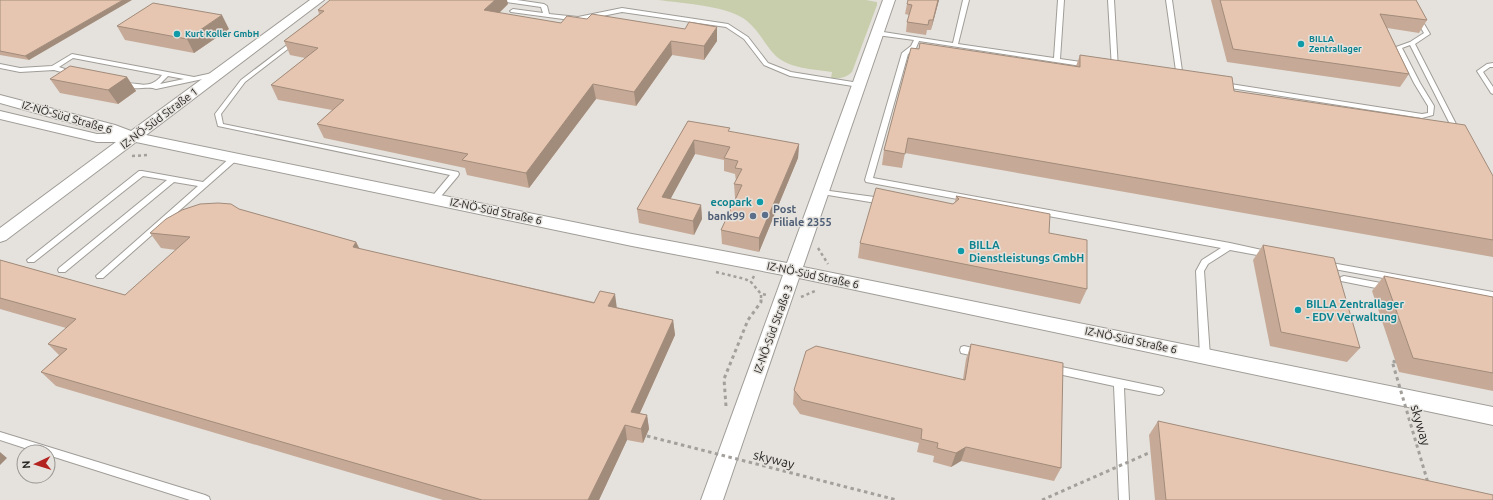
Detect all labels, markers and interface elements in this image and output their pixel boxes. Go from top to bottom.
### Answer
marker: Kurt Koller GmbH [172,29,182,39]
place label: Kurt Koller GmbH [185,29,259,39]
place label: BILLA Zentrallager [1309,34,1362,54]
marker: BILLA Zentrallager [1296,39,1306,49]
street label: IZ-NÖ-Süd Straße 1 [118,85,200,151]
street label: IZ-NÖ-Süd Straße 6 [20,98,114,136]
street label: IZ-NÖ-Süd Straße 6 [449,195,543,227]
place label: ecopark [711,196,753,208]
marker: ecopark [755,197,765,207]
place label: Post Filiale 2355 [773,203,832,228]
place label: bank99 [707,210,745,222]
marker: Post Filiale 2355 [760,210,770,220]
marker: bank99 [748,211,758,221]
place label: BILLA Dienstleistungs GmbH [969,239,1084,264]
marker: BILLA Dienstleistungs GmbH [956,246,966,256]
street label: IZ-NÖ-Süd Straße 6 [766,259,860,291]
street label: IZ-NÖ-Süd Straße 3 [751,283,795,375]
place label: BILLA Zentrallager - EDV Verwaltung [1306,298,1404,323]
marker: BILLA Zentrallager - EDV Verwaltung [1293,305,1303,315]
street label: IZ-NÖ-Süd Straße 6 [1084,324,1178,356]
street label: skyway [1409,403,1433,447]
north arrow [16,444,56,484]
street label: skyway [752,447,796,471]
text: N [20,460,32,469]

